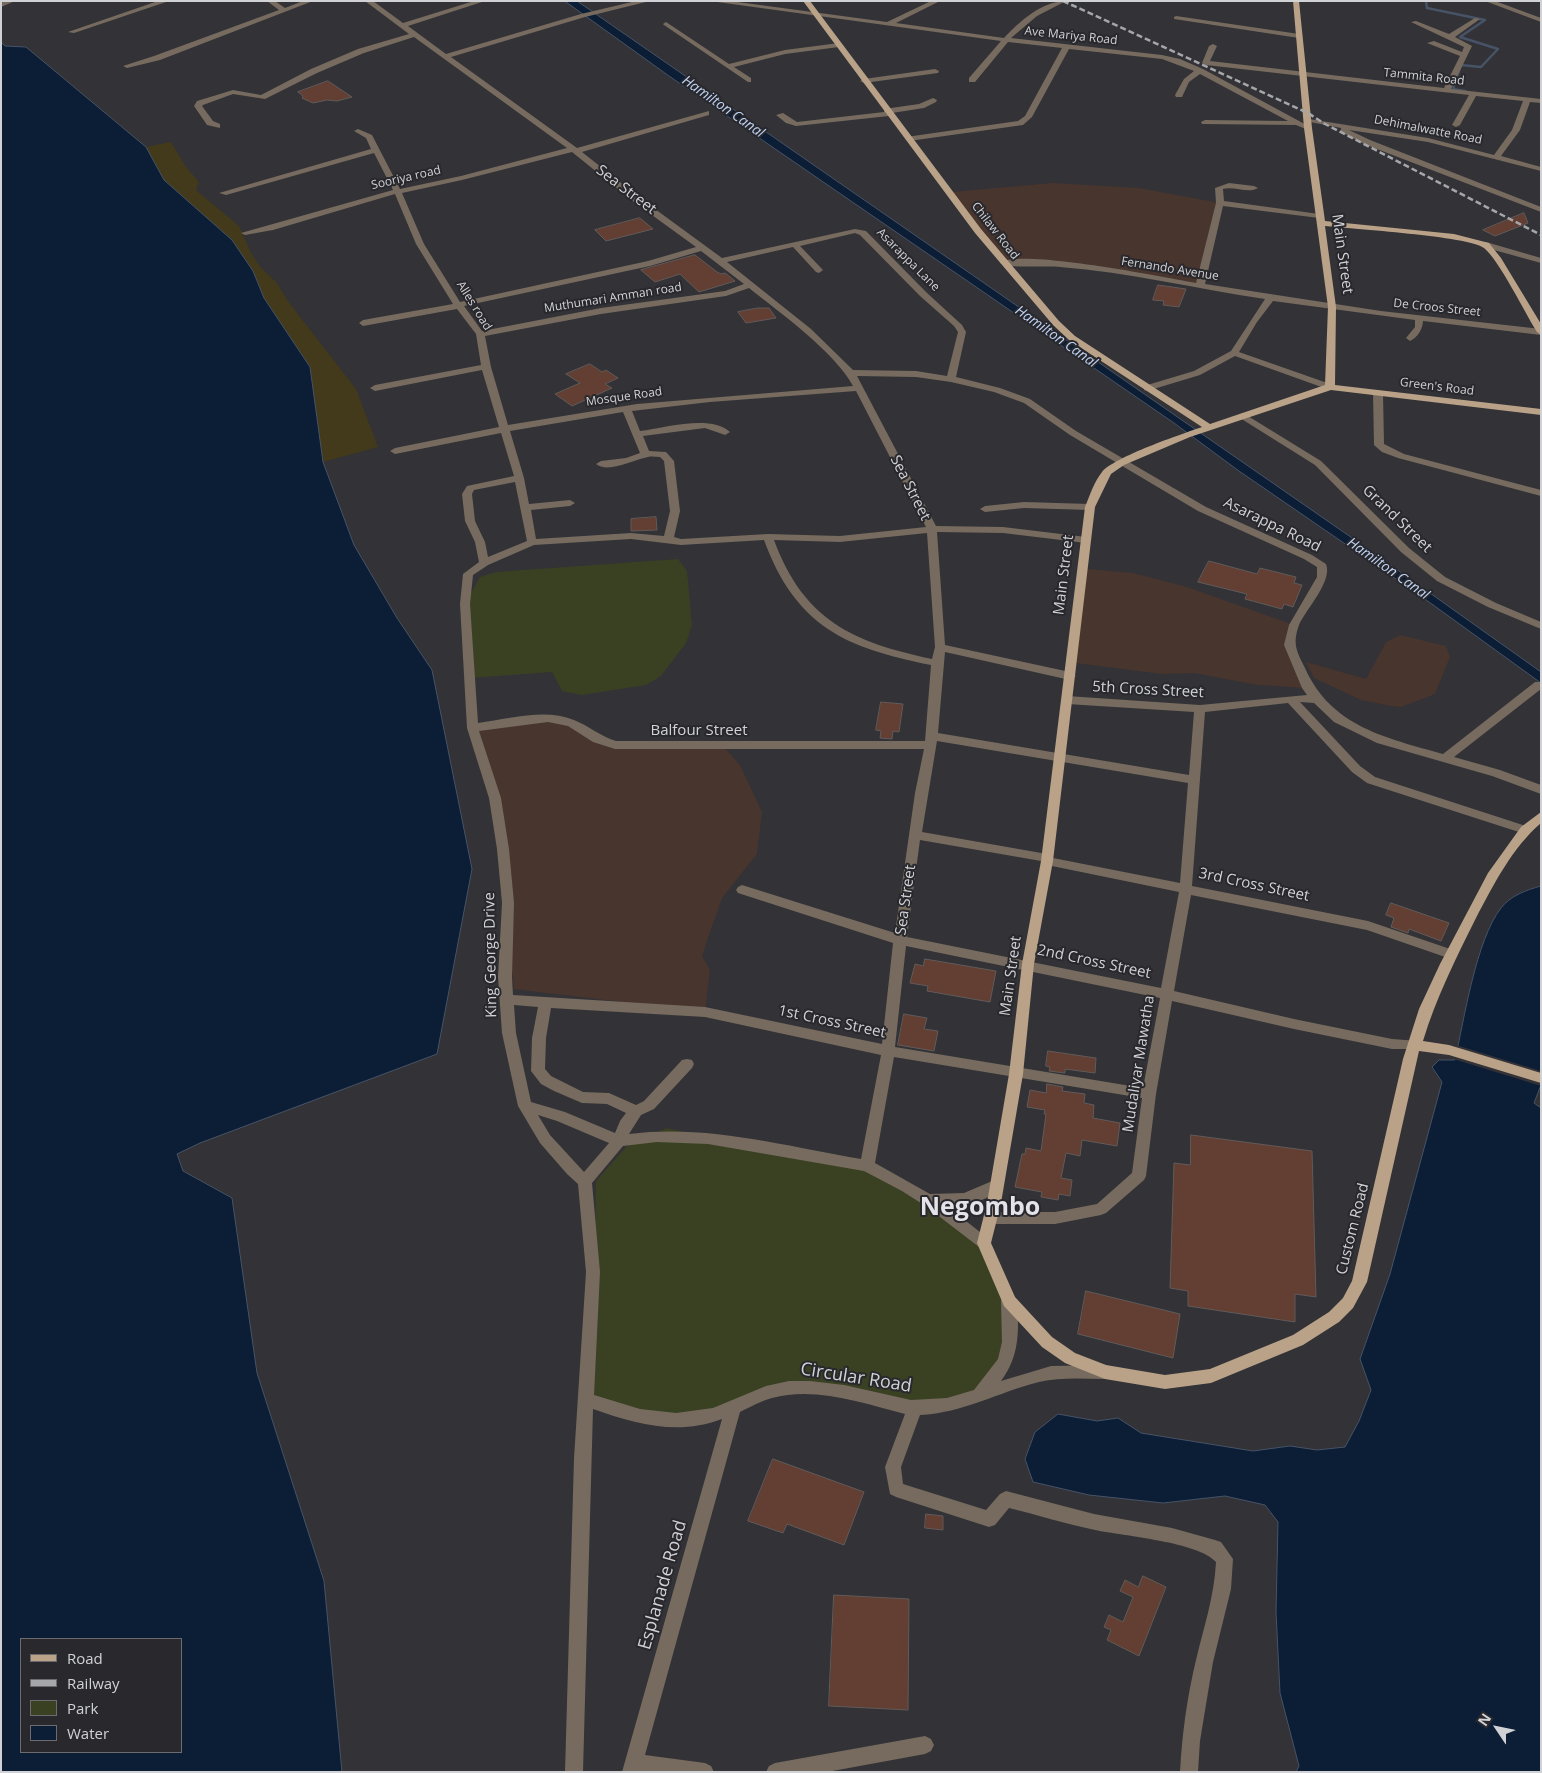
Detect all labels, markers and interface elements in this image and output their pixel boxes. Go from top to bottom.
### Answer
street label: Ave Mariya Road [1024,24,1118,48]
street label: Tammita Road [1383,66,1465,88]
water label: Hamilton Canal [679,72,767,142]
street label: Dehimalwatte Road [1373,112,1483,148]
street label: Sea Street [592,162,660,218]
street label: Sooriya road [370,163,442,193]
street label: Chilaw Road [968,200,1022,262]
street label: Main Street [1327,213,1357,295]
street label: Asarappa Lane [874,226,942,294]
street label: Fernando Avenue [1120,254,1220,284]
street label: Alles road [453,279,495,333]
street label: Muthumari Amman road [543,280,683,316]
street label: De Croos Street [1393,296,1481,320]
water label: Hamilton Canal [1012,302,1100,372]
street label: Green's Road [1399,375,1475,399]
street label: Mosque Road [585,385,663,409]
street label: Sea Street [886,452,934,524]
street label: Grand Street [1359,481,1435,557]
street label: Asarappa Road [1221,494,1323,556]
street label: Main Street [1050,534,1078,616]
water label: Hamilton Canal [1344,534,1432,604]
street label: 5th Cross Street [1092,678,1204,702]
street label: Balfour Street [650,722,748,740]
street label: Sea Street [892,864,920,936]
street label: 3rd Cross Street [1197,865,1311,905]
street label: King George Drive [481,892,501,1018]
street label: Main Street [996,935,1026,1017]
street label: 2nd Cross Street [1036,941,1152,983]
street label: Mudaliyar Mawatha [1119,994,1159,1134]
street label: 1st Cross Street [776,1002,888,1042]
street label: Custom Road [1333,1181,1373,1277]
district label: Negombo [920,1193,1040,1223]
street label: Circular Road [799,1359,913,1397]
street label: Esplanade Road [634,1518,692,1652]
legend [20,1638,182,1753]
text: Road [67,1648,103,1668]
text: Railway [67,1673,120,1693]
text: Park [67,1698,98,1718]
north arrow [1472,1703,1522,1753]
text: N [1473,1709,1495,1729]
text: Water [67,1723,109,1743]

